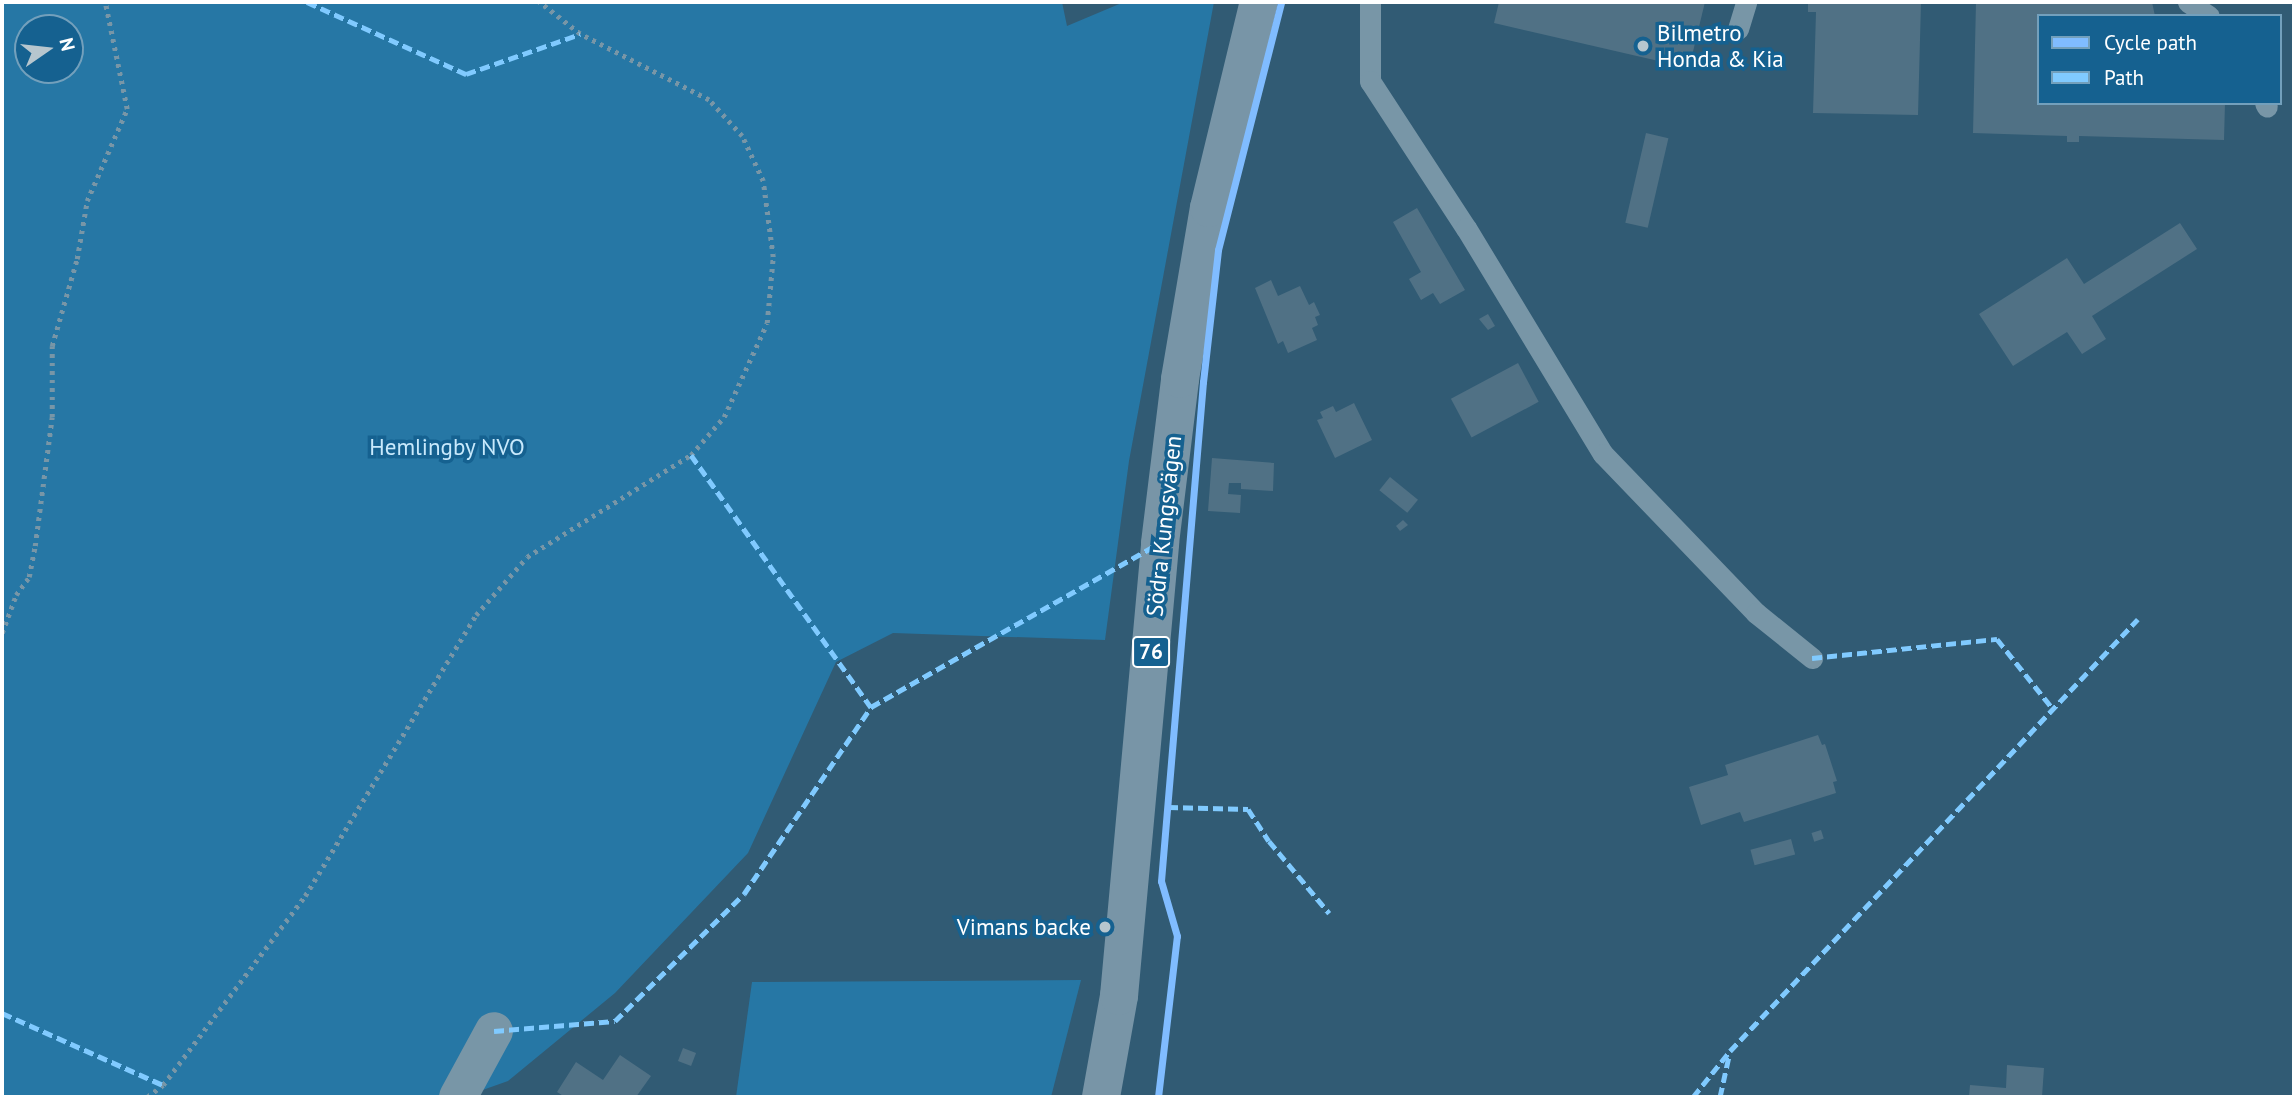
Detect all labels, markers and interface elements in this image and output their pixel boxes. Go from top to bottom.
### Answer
north arrow [14,14,84,84]
legend [2037,14,2282,105]
place label: Bilmetro Honda & Kia [1657,19,1784,73]
text: Cycle path [2104,29,2197,56]
text: N [54,35,81,53]
marker: Bilmetro Honda & Kia [1635,38,1651,54]
text: Path [2104,64,2144,91]
park label: Hemlingby NVO [369,433,525,461]
street label: Södra Kungsvägen [1141,434,1187,618]
road number: 76 [1132,634,1170,670]
place label: Vimans backe [957,913,1091,941]
marker: Vimans backe [1097,919,1113,935]

